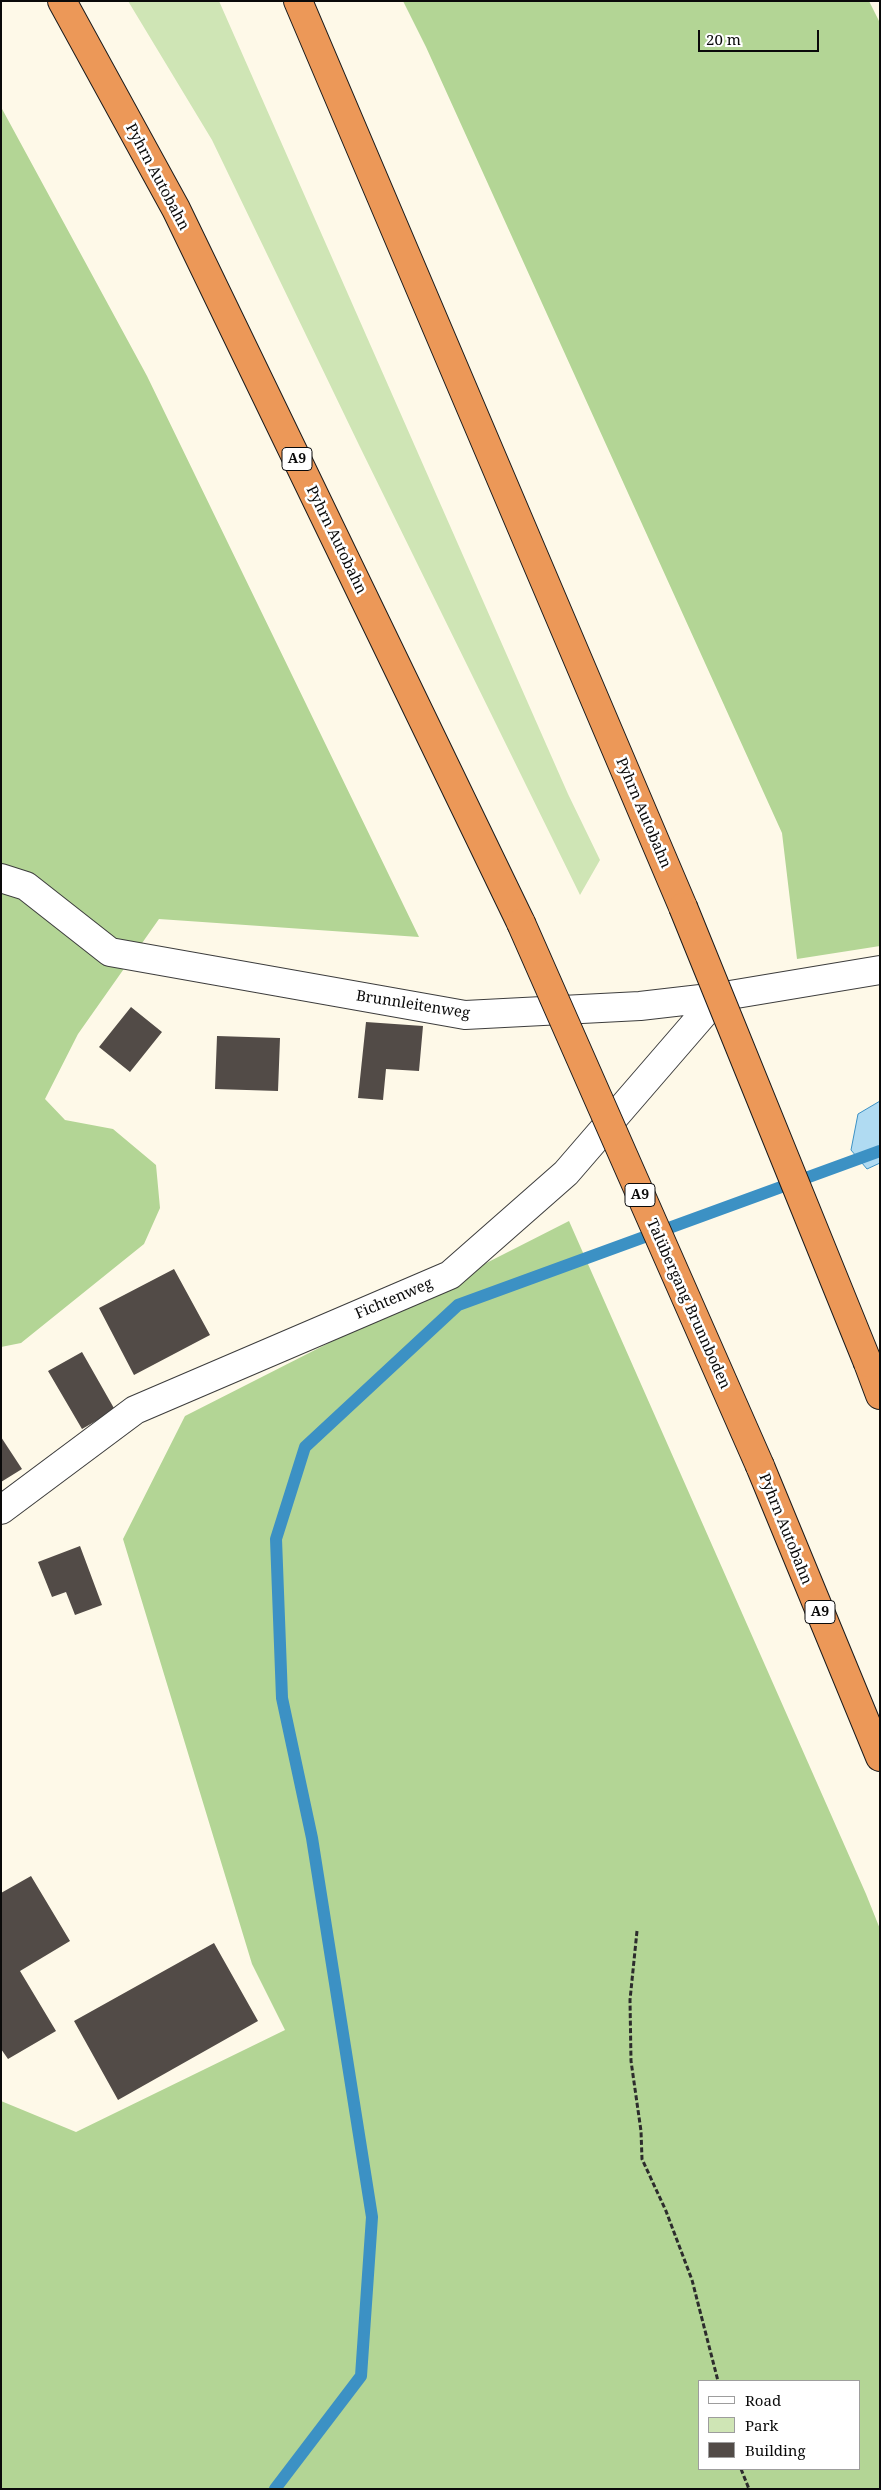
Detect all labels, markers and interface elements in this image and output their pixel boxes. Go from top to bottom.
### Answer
scale bar [701,20,822,52]
text: 20 m [706,29,741,49]
street label: Pyhrn Autobahn [121,121,193,233]
road number: A9 [282,448,312,470]
street label: Pyhrn Autobahn [302,483,370,597]
street label: Pyhrn Autobahn [612,755,674,871]
street label: Brunnleitenweg [355,987,471,1023]
road number: A9 [625,1184,655,1206]
street label: Talübergang Brunnboden [642,1216,734,1392]
street label: Fichtenweg [352,1275,436,1323]
street label: Pyhrn Autobahn [754,1471,816,1587]
road number: A9 [805,1600,835,1624]
legend [698,2380,861,2470]
text: Road [745,2390,781,2410]
text: Park [745,2415,778,2435]
text: Building [745,2440,806,2460]

